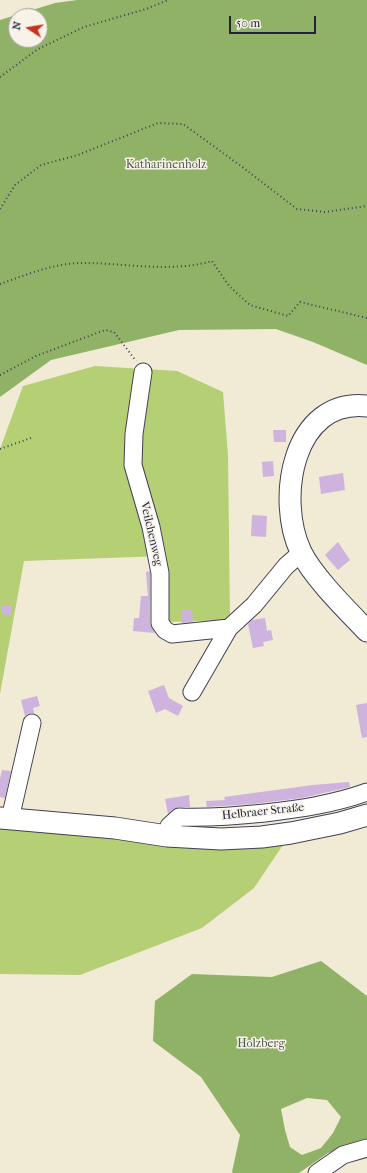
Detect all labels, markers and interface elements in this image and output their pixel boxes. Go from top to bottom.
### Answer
north arrow [8,8,48,48]
scale bar [231,8,318,34]
text: 50 m [236,16,260,30]
text: N [10,20,24,31]
park label: Katharinenholz [126,158,206,172]
street label: Veilchenweg [137,500,165,568]
street label: Helbraer Straße [221,801,305,823]
park label: Holzberg [237,1037,285,1051]

